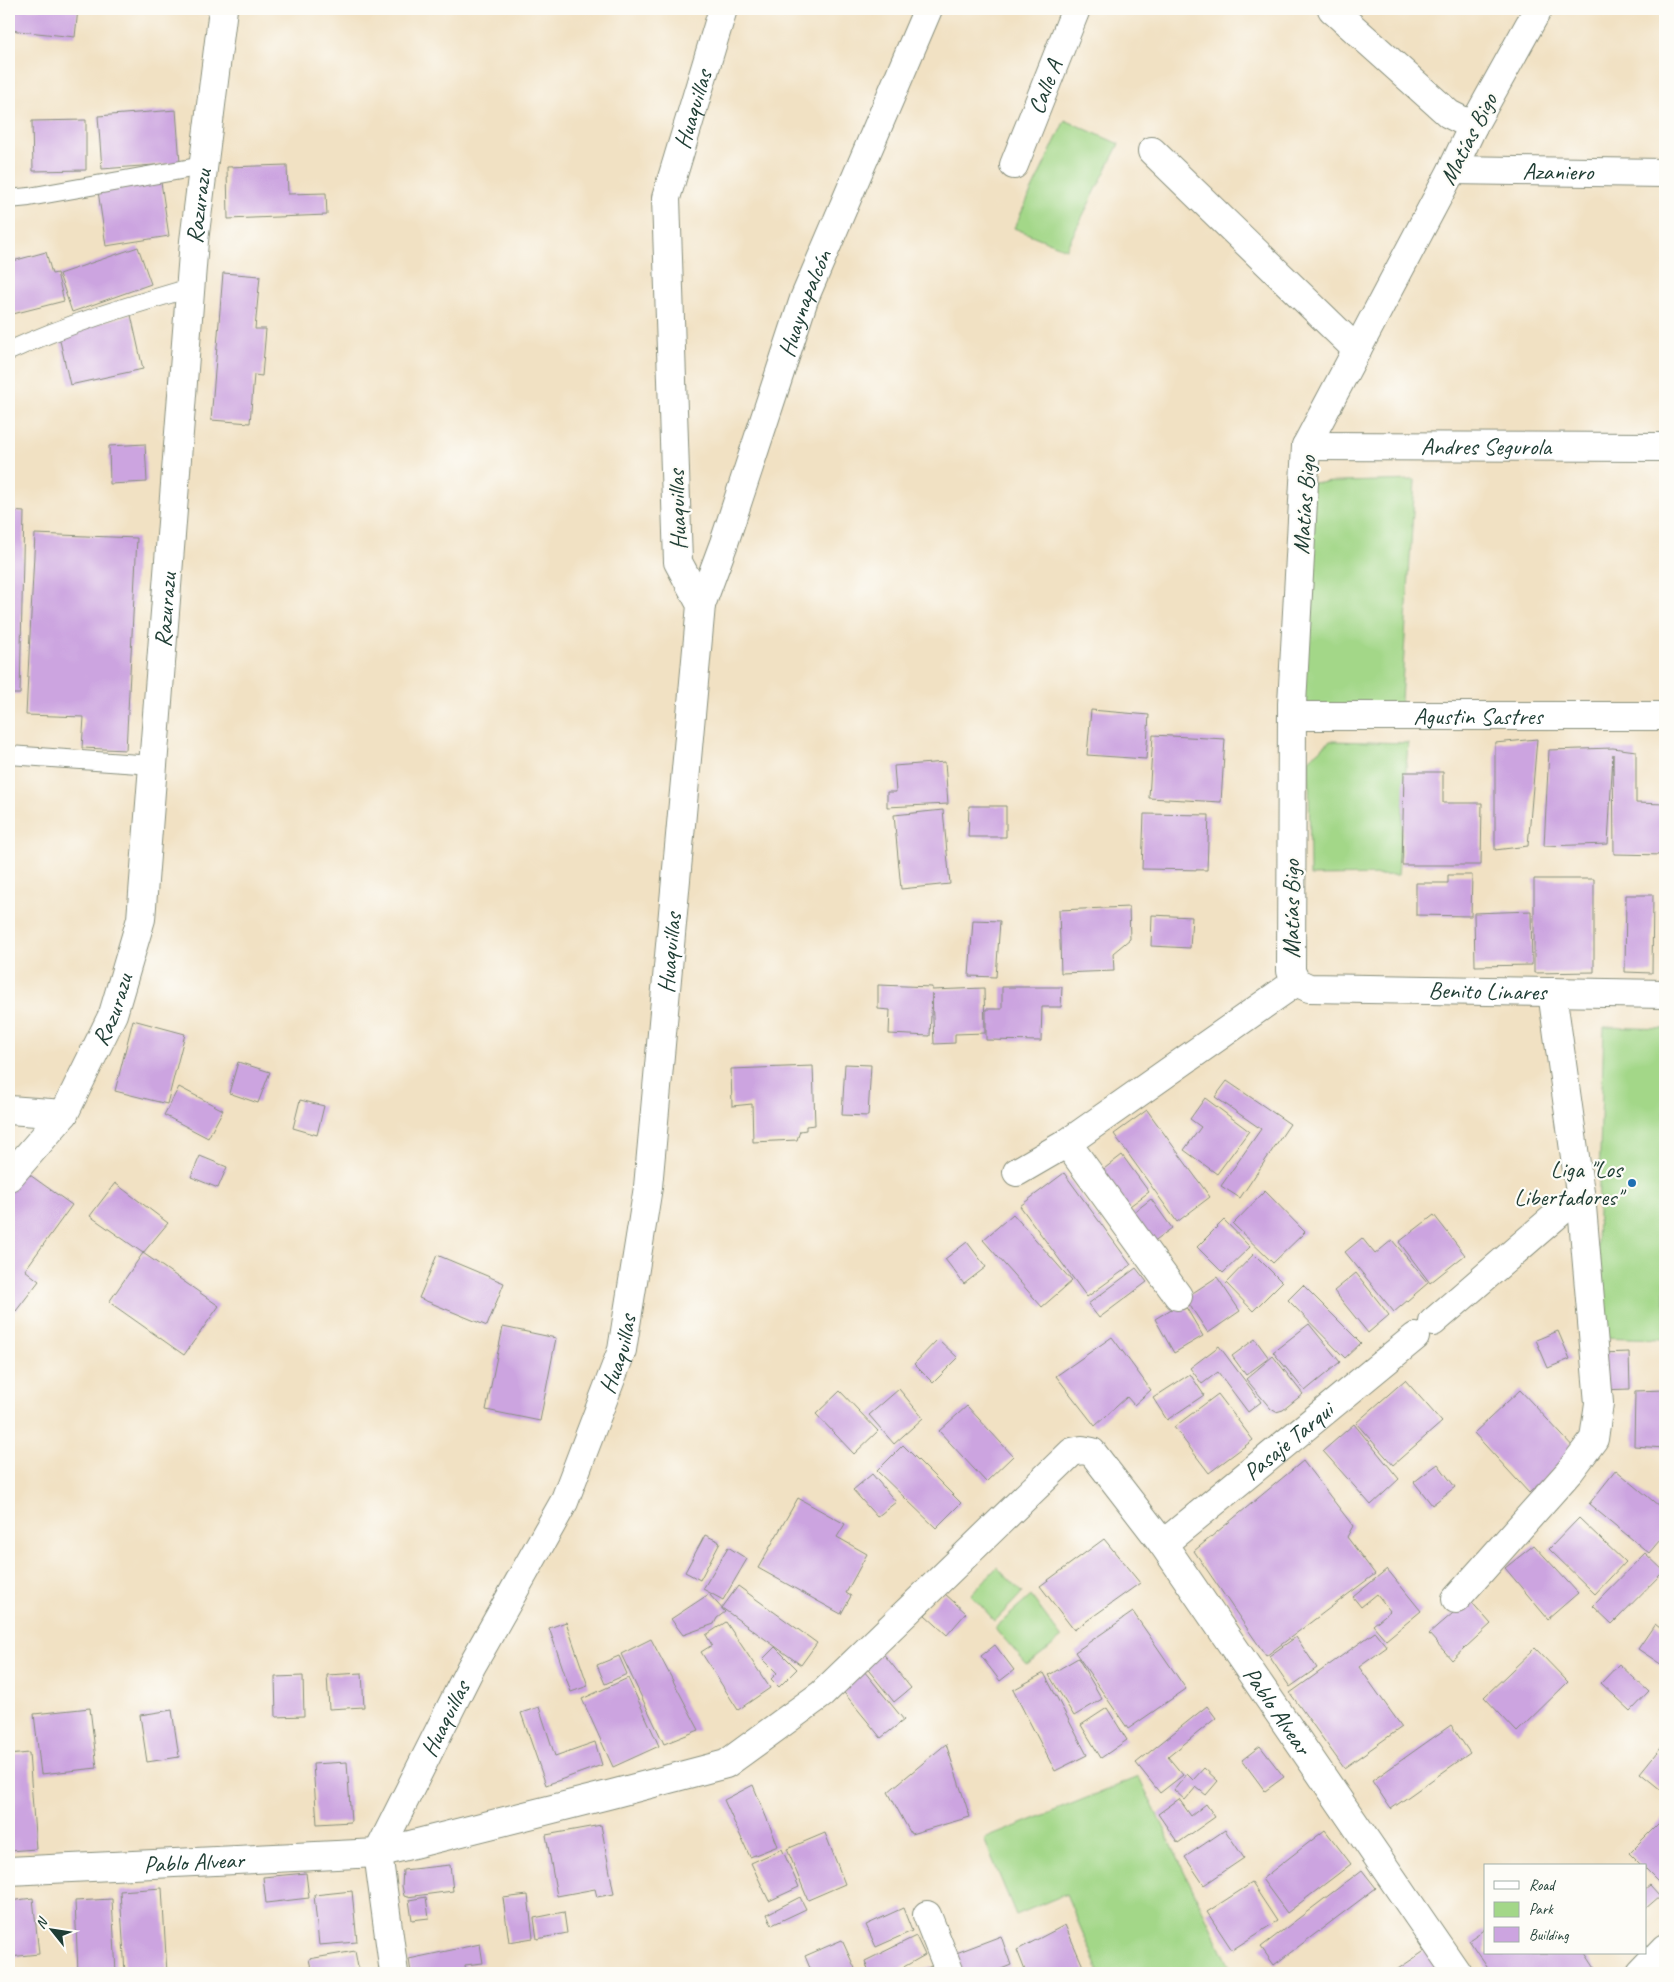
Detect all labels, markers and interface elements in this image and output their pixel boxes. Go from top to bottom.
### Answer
street label: Calle A [1021,55,1070,118]
street label: Huaquillas [667,64,719,152]
street label: Matías Bigo [1432,87,1504,190]
street label: Azaniero [1522,156,1595,187]
street label: Razurazu [179,165,218,245]
street label: Huaynapalcón [771,244,839,361]
street label: Andres Segurola [1421,431,1553,462]
street label: Matías Bigo [1286,453,1323,555]
street label: Huaquillas [661,467,693,551]
street label: Razurazu [147,570,183,648]
street label: Agustin Sastres [1413,701,1544,731]
street label: Matías Bigo [1276,858,1306,958]
street label: Huaquillas [651,909,688,994]
street label: Razurazu [85,968,140,1050]
street label: Benito Linares [1428,975,1548,1007]
place label: Liga "Los Libertadores" [1514,1154,1627,1212]
marker: Liga "Los Libertadores" [1626,1177,1638,1189]
street label: Huaquillas [592,1310,643,1398]
street label: Pasaje Tarqui [1237,1393,1342,1487]
street label: Pablo Alvear [1236,1661,1319,1763]
street label: Huaquillas [414,1674,478,1762]
street label: Pablo Alvear [143,1844,247,1879]
legend [1484,1864,1646,1954]
text: Road [1529,1876,1556,1895]
text: Park [1529,1900,1554,1919]
north arrow [28,1904,78,1954]
text: N [32,1914,52,1932]
text: Building [1529,1926,1569,1945]

